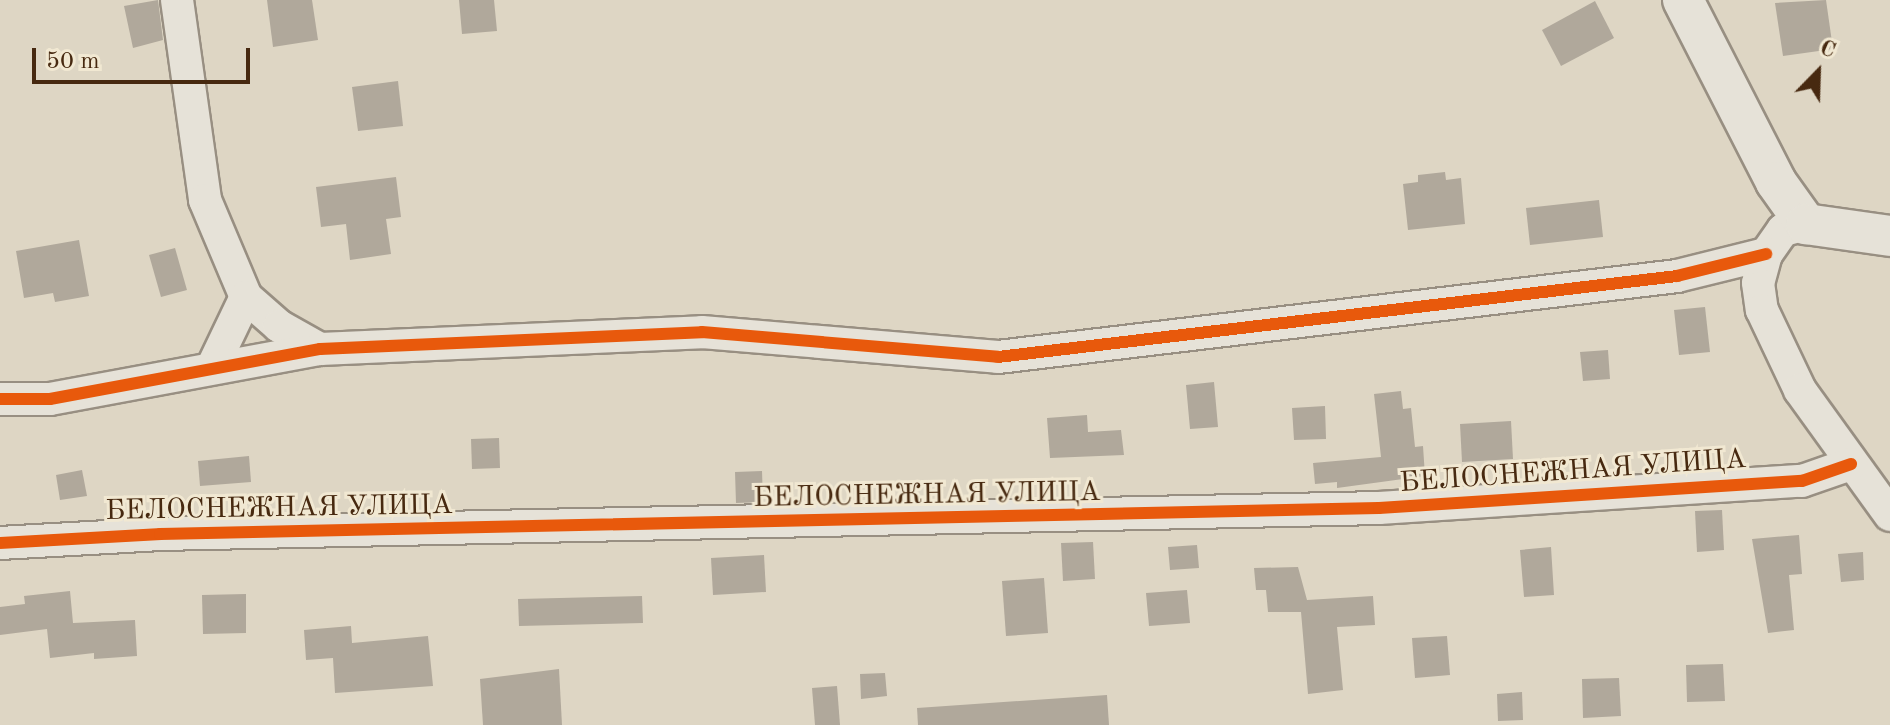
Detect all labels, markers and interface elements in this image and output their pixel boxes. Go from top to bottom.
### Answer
scale bar [36,32,254,82]
north arrow [1778,32,1858,112]
text: С [1816,37,1838,63]
text: 50 m [46,50,100,74]
street label: БЕЛОСНЕЖНАЯ УЛИЦА [1399,443,1747,501]
street label: БЕЛОСНЕЖНАЯ УЛИЦА [753,476,1101,516]
street label: БЕЛОСНЕЖНАЯ УЛИЦА [105,489,453,529]

